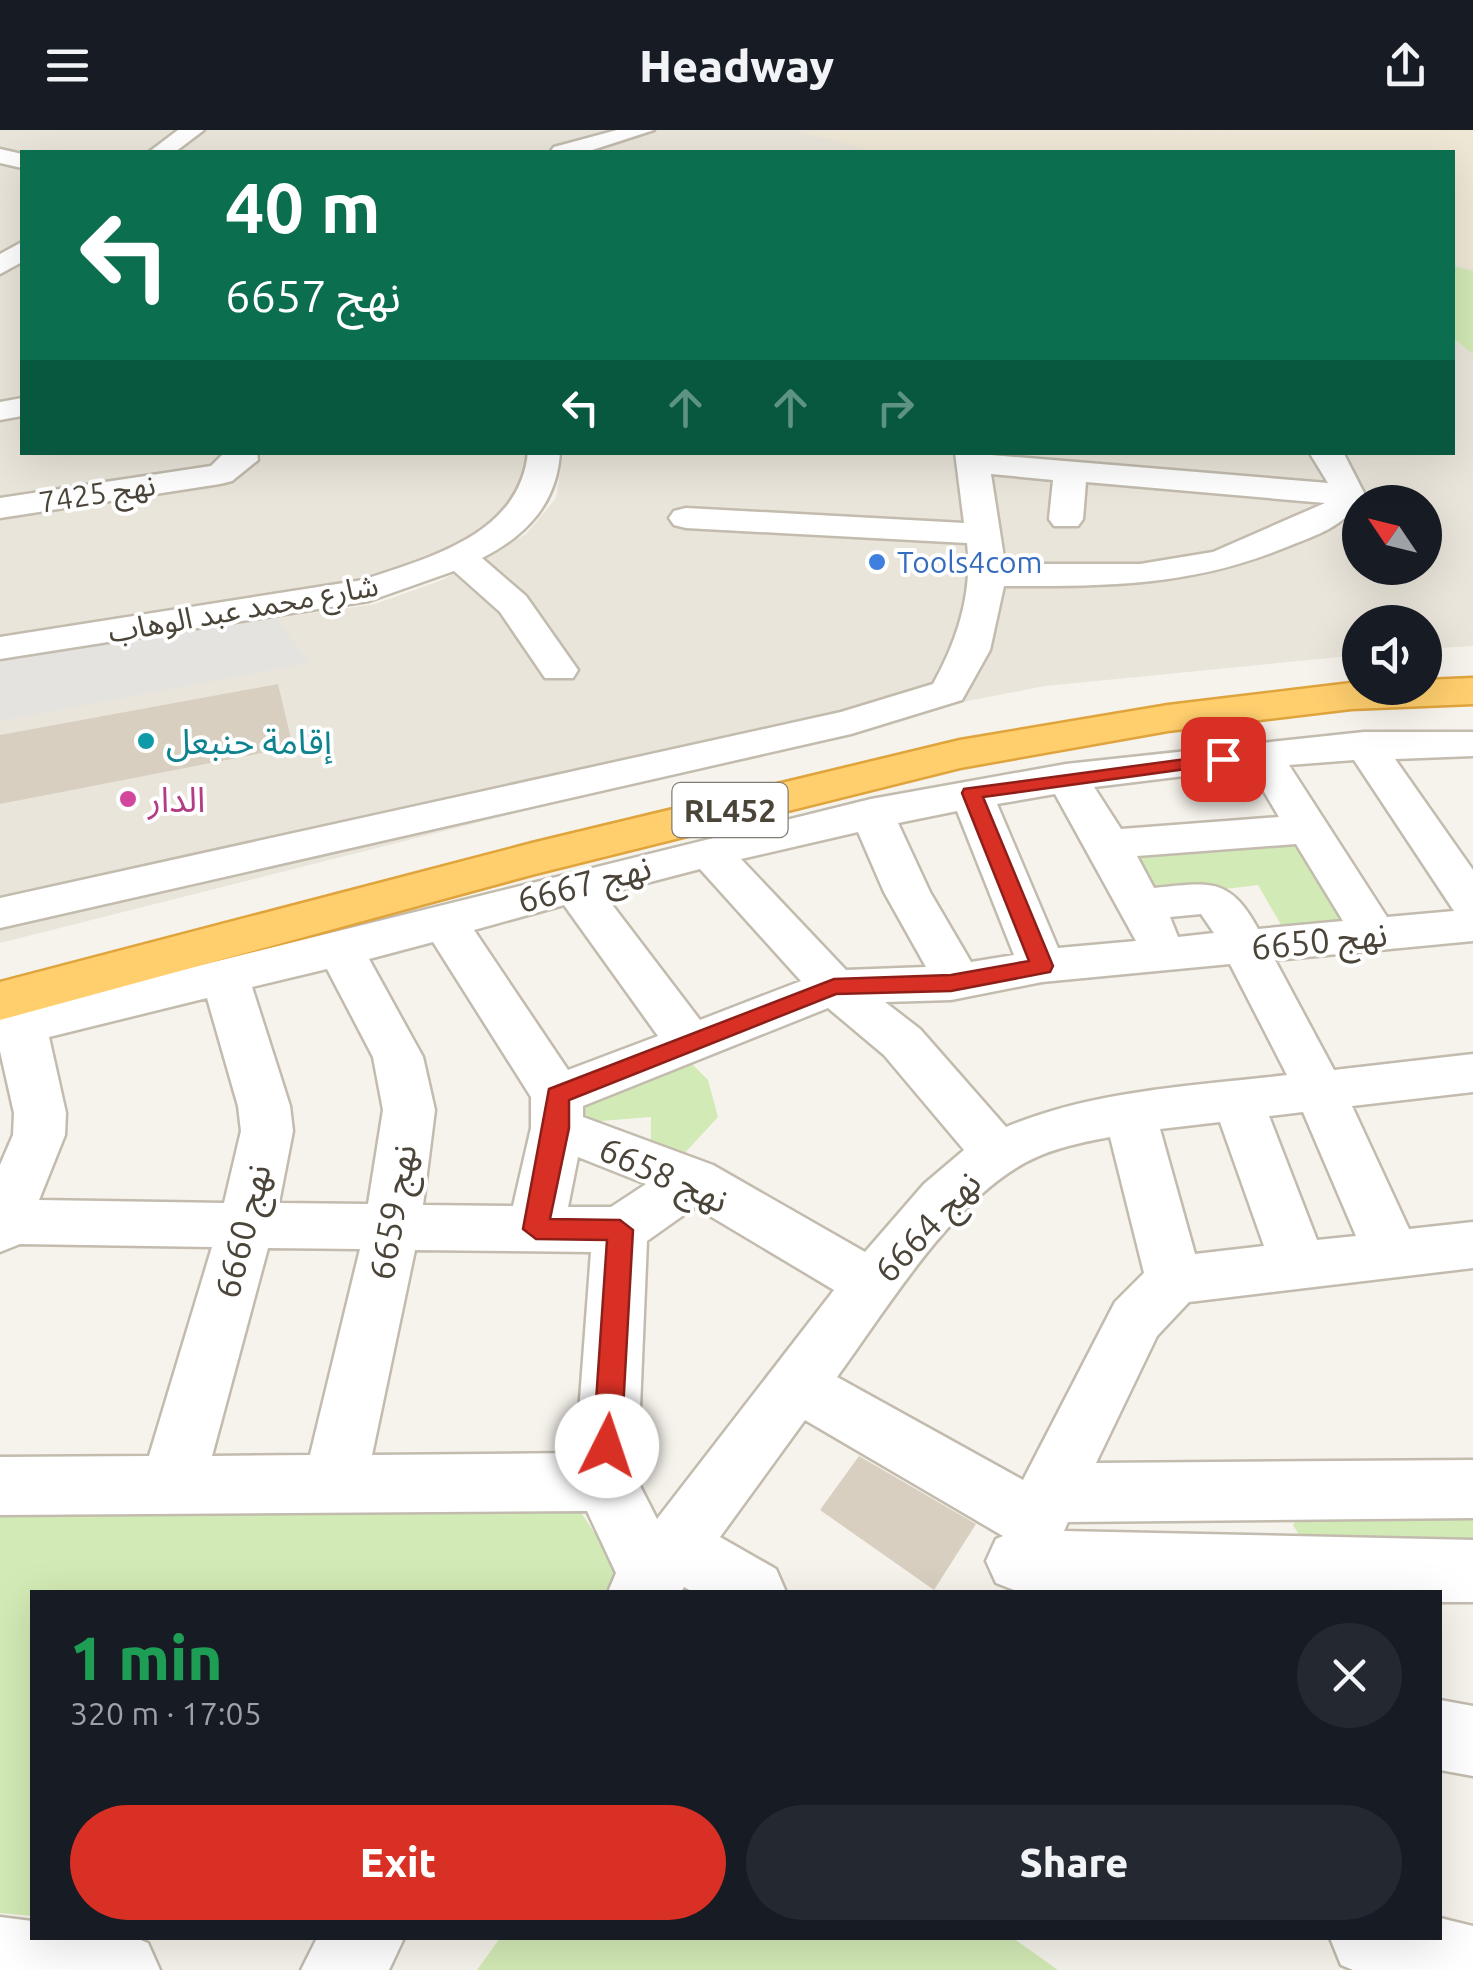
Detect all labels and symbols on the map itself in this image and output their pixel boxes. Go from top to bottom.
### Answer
street label: نهج 7425 [36,467,159,525]
north arrow [1342,485,1442,585]
place label: Tools4com [897,545,1042,579]
marker: Tools4com [866,551,888,573]
street label: شارع محمد عبد الوهاب [105,568,382,654]
pin [1181,717,1266,802]
place label: إقامة حنبعل [166,721,332,765]
marker: إقامة حنبعل [135,730,157,752]
place label: الدار [147,779,205,821]
road number: RL452 [672,783,788,837]
marker: الدار [117,788,139,810]
street label: نهج 6667 [513,846,657,927]
street label: نهج 6650 [1249,913,1390,974]
street label: نهج 6658 [591,1128,735,1226]
street label: نهج 6659 [360,1141,430,1284]
street label: نهج 6660 [206,1160,285,1304]
street label: نهج 6664 [866,1162,993,1294]
position arrow [555,1394,659,1498]

